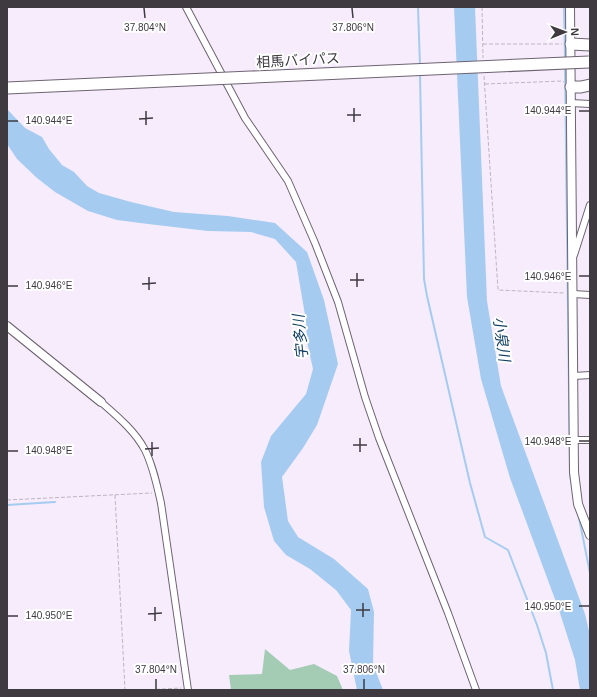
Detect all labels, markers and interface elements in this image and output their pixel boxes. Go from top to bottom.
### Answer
north arrow [545,12,585,52]
text: 37.804°N [124,22,166,33]
text: 37.806°N [332,22,374,33]
text: N [569,28,581,36]
street label: 相馬バイパス [256,50,340,70]
text: 140.944°E [525,105,572,116]
text: 140.944°E [26,115,73,126]
text: 140.946°E [525,271,572,282]
text: 140.946°E [26,280,73,291]
water label: 宇多川 [289,312,310,360]
water label: 小泉川 [490,316,514,364]
text: 140.948°E [525,436,572,447]
text: 140.948°E [26,445,73,456]
text: 140.950°E [525,601,572,612]
text: 140.950°E [26,610,73,621]
text: 37.804°N [135,664,177,675]
text: 37.806°N [343,664,385,675]

